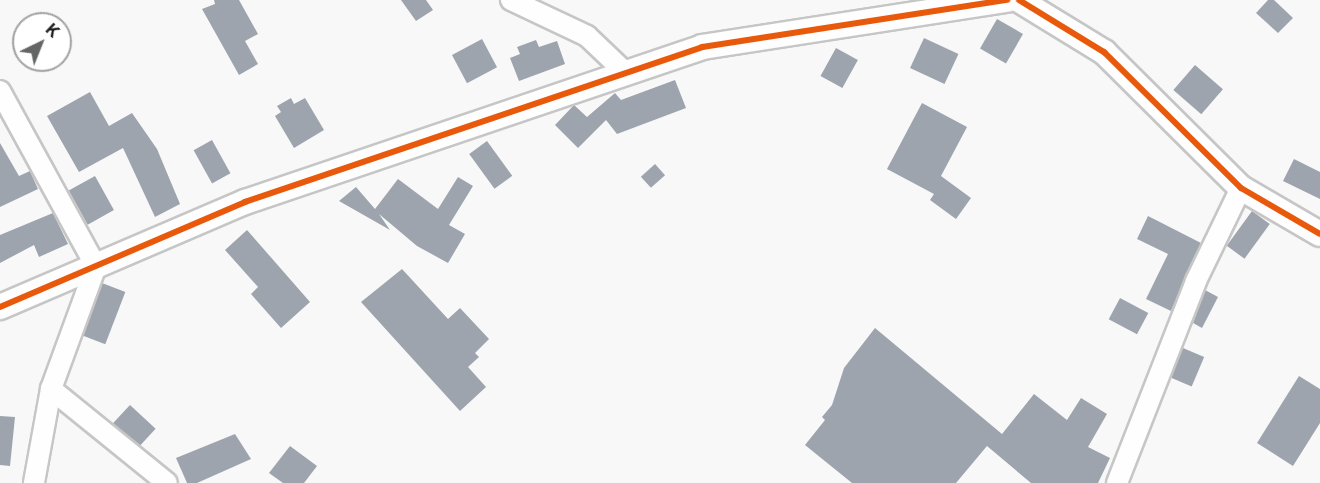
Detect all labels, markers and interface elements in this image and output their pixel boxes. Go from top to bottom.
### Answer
north arrow [12,12,72,72]
text: K [42,19,64,42]

